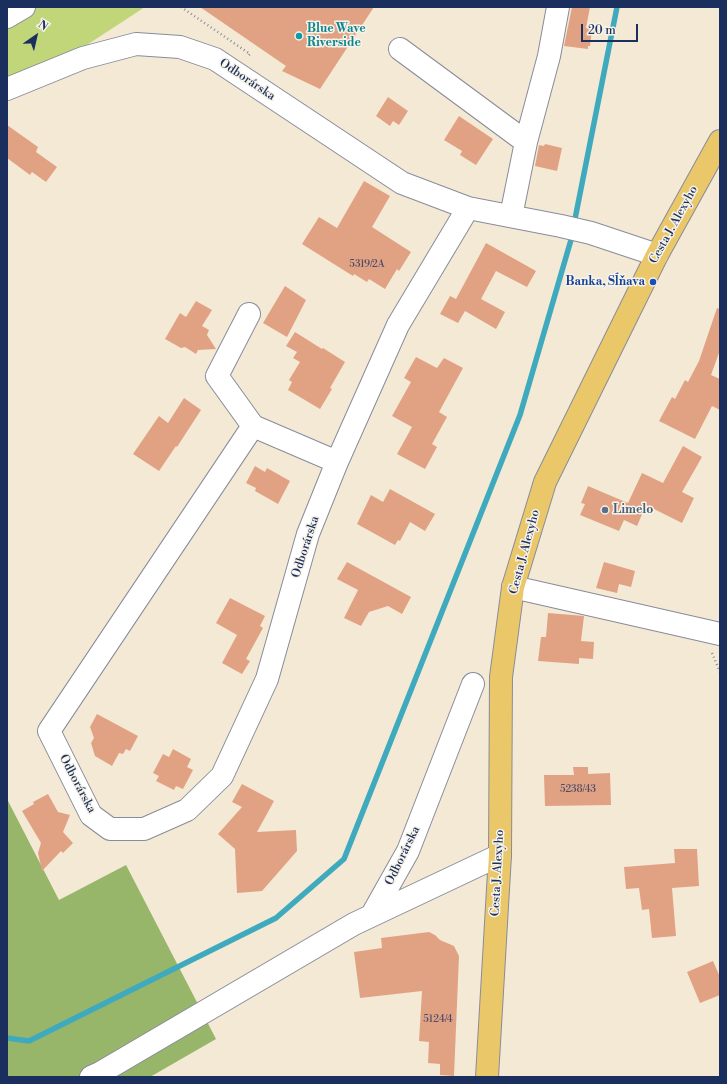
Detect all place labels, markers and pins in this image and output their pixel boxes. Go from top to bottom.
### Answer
place label: Blue Wave Riverside [307,22,366,50]
marker: Blue Wave Riverside [294,31,304,41]
place label: Banka, Sĺňava [565,275,645,289]
marker: Banka, Sĺňava [648,277,658,287]
place label: Limelo [613,503,653,517]
marker: Limelo [600,505,610,515]

